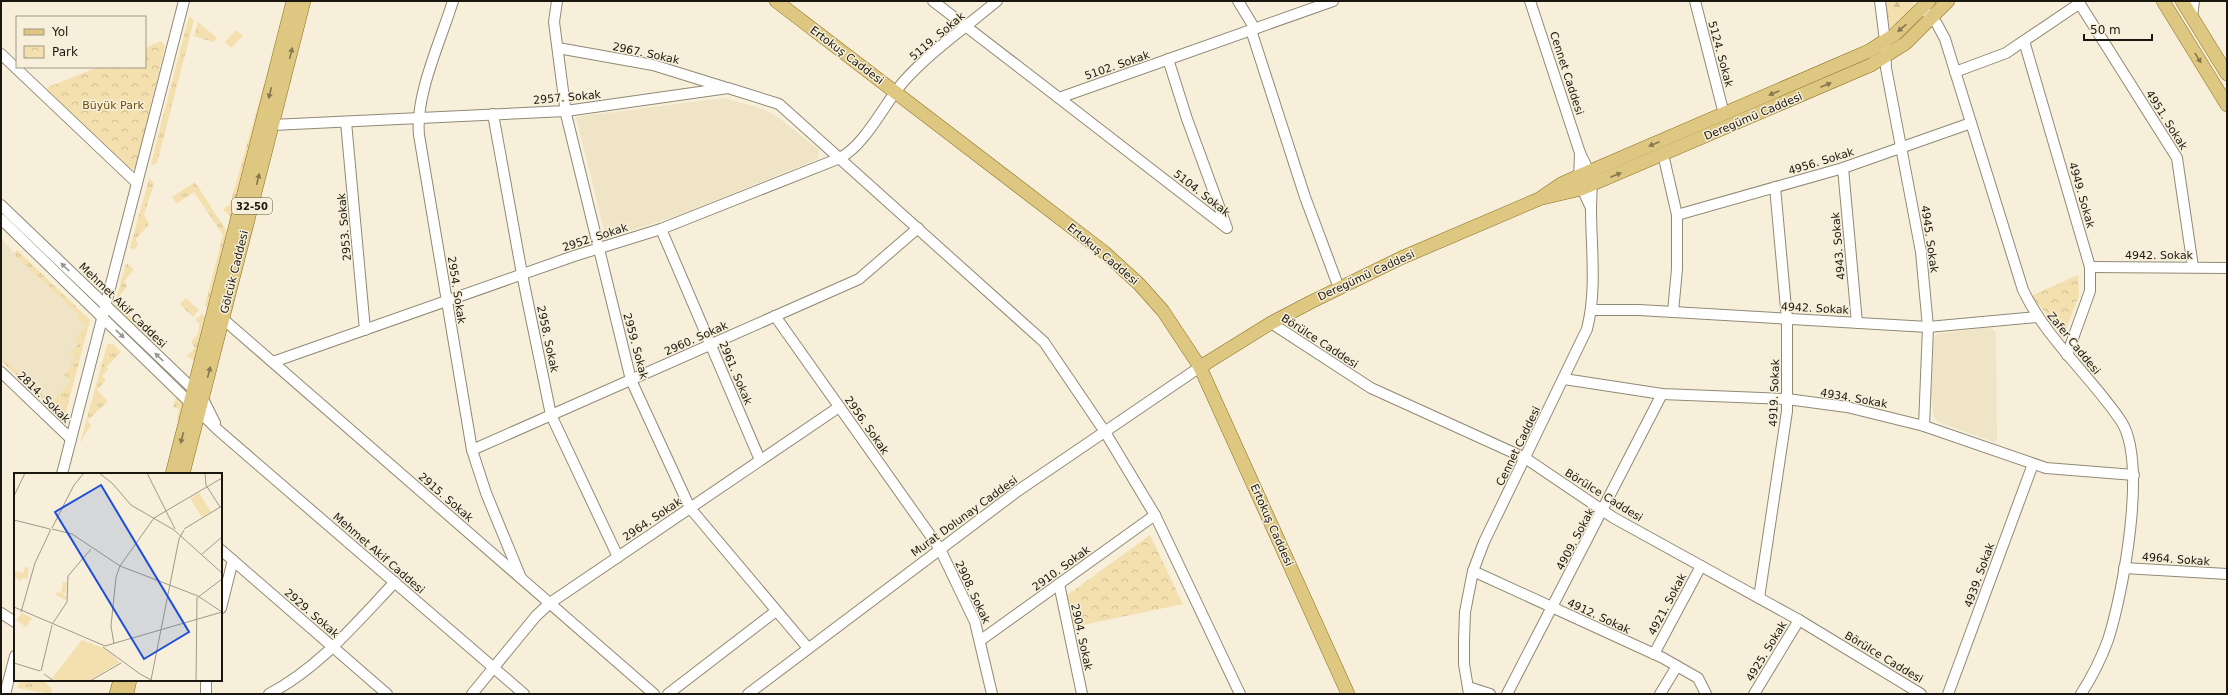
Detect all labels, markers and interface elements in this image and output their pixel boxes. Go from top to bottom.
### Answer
street label: 5119. Sokak [907,9,968,63]
legend [16,16,146,68]
scale bar [2084,16,2152,42]
street label: 5124. Sokak [1705,20,1736,89]
text: 50 m [2090,23,2121,37]
street label: Ertokuş Caddesi [807,24,886,87]
one-way arrow [1896,24,1907,33]
text: Yol [51,25,68,39]
street label: Cennet Caddesi [1547,30,1586,116]
street label: 2967. Sokak [611,40,681,67]
text: Park [52,45,78,59]
one-way arrow [288,46,294,59]
street label: 5102. Sokak [1083,48,1152,83]
one-way arrow [2195,52,2202,64]
one-way arrow [1820,82,1832,88]
one-way arrow [267,87,273,99]
street label: 2957. Sokak [533,88,602,107]
street label: 4951. Sokak [2143,88,2190,153]
street label: Deregümü Caddesi [1702,90,1804,143]
one-way arrow [1768,90,1779,96]
park label: Büyük Park [82,99,144,112]
one-way arrow [1648,141,1660,147]
street label: 4956. Sokak [1787,145,1856,178]
street label: 4949. Sokak [2066,161,2097,230]
street label: 5104. Sokak [1171,167,1233,220]
one-way arrow [1610,171,1622,177]
one-way arrow [256,172,262,185]
street label: 2953. Sokak [335,192,354,261]
road number: 32-50 [232,198,272,214]
street label: 4945. Sokak [1918,204,1941,274]
street label: 4943. Sokak [1829,211,1848,280]
street label: 2952. Sokak [561,221,630,254]
street label: Ertokuş Caddesi [1065,221,1141,288]
street label: Gölcük Caddesi [218,229,251,315]
street label: Deregümü Caddesi [1316,247,1417,304]
street label: 4942. Sokak [2125,249,2194,262]
street label: 2954. Sokak [445,255,468,325]
street label: Mehmet Akif Caddesi [76,260,169,351]
one-way arrow [60,262,70,272]
street label: 4942. Sokak [1781,300,1850,317]
street label: 2958. Sokak [534,304,561,374]
street label: Zafer Caddesi [2044,309,2103,377]
street label: 2959. Sokak [620,312,651,381]
street label: Börülce Caddesi [1279,312,1361,371]
street label: 2960. Sokak [662,318,730,358]
one-way arrow [115,329,125,339]
street label: 2961. Sokak [716,339,755,408]
one-way arrow [154,352,164,362]
street label: 4919. Sokak [1767,358,1782,427]
one-way arrow [206,366,212,378]
street label: 2814. Sokak [15,369,73,426]
street label: 4934. Sokak [1819,386,1889,411]
street label: 2956. Sokak [842,394,892,457]
street label: Cennet Caddesi [1494,404,1543,488]
one-way arrow [178,432,184,444]
street label: Börülce Caddesi [1563,466,1645,525]
street label: 2915. Sokak [416,470,476,525]
inset map [14,473,222,681]
street label: Murat Dolunay Caddesi [909,473,1020,559]
street label: Ertokuş Caddesi [1248,482,1296,568]
street label: 2964. Sokak [620,495,685,544]
street label: 4909. Sokak [1554,506,1597,572]
street label: Mehmet Akif Caddesi [330,510,427,597]
street label: 4939. Sokak [1962,540,1997,609]
street label: 2910. Sokak [1030,543,1093,594]
street label: 4964. Sokak [2142,551,2211,568]
street label: 2908. Sokak [952,559,993,626]
street label: 4921. Sokak [1646,571,1689,637]
street label: 2929. Sokak [282,586,342,641]
street label: 4912. Sokak [1565,596,1633,637]
street label: 2904. Sokak [1068,602,1095,672]
street label: 4925. Sokak [1743,618,1790,684]
street label: Börülce Caddesi [1842,629,1925,686]

